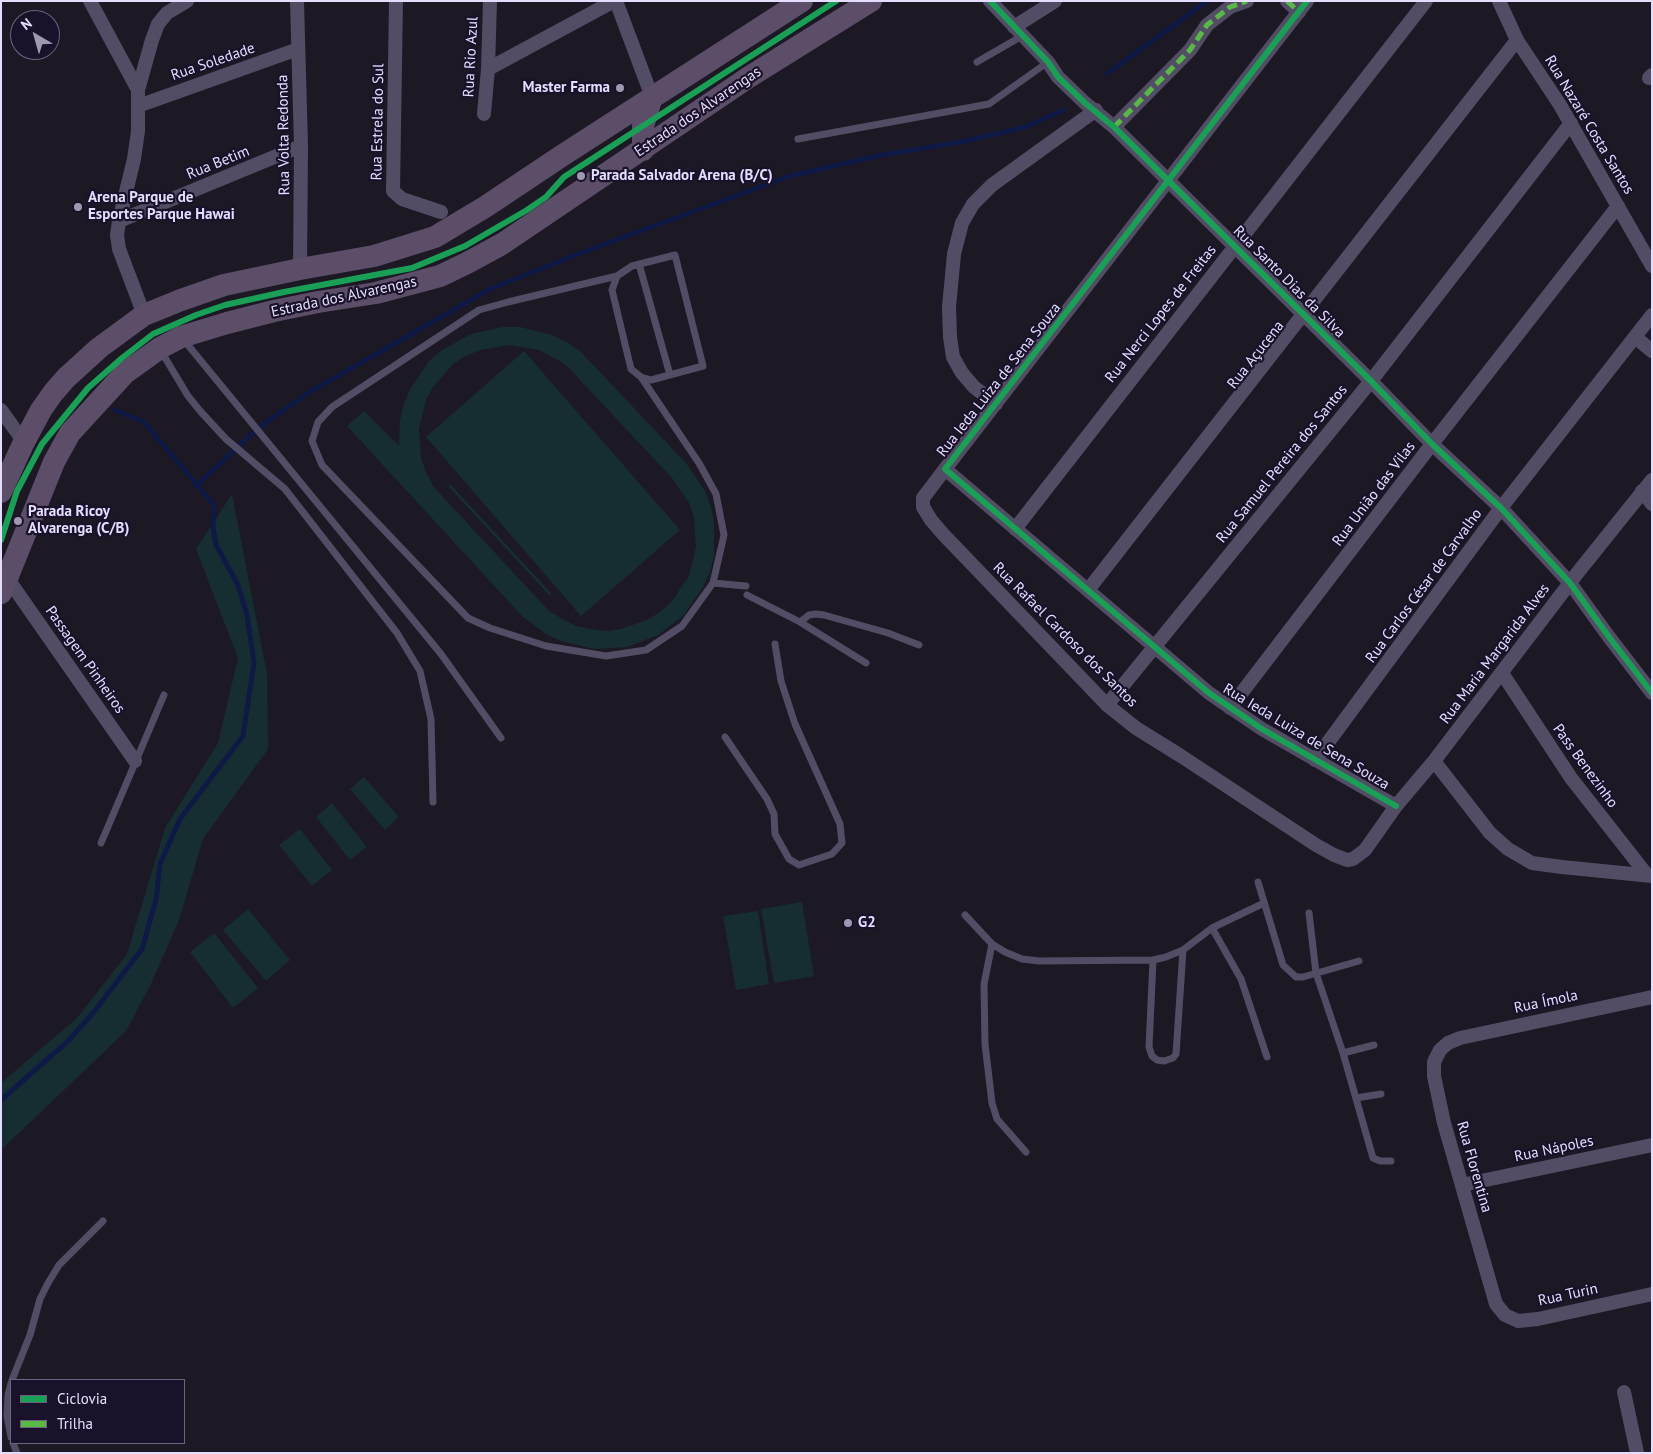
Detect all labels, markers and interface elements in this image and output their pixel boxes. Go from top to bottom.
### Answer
north arrow [10,10,60,60]
text: N [17,14,36,34]
street label: Rua Rio Azul [460,16,482,98]
street label: Rua Soledade [169,39,257,85]
street label: Rua Nazaré Costa Santos [1540,52,1638,198]
street label: Rua Estrela do Sul [368,63,388,181]
street label: Estrada dos Alvarengas [631,63,765,161]
street label: Rua Volta Redonda [274,75,294,195]
place label: Master Farma [523,79,610,97]
marker: Master Farma [614,82,626,94]
street label: Rua Betim [184,142,252,184]
place label: Parada Salvador Arena (B/C) [591,167,773,185]
marker: Parada Salvador Arena (B/C) [575,170,587,182]
place label: Arena Parque de Esportes Parque Hawai [88,189,235,224]
marker: Arena Parque de Esportes Parque Hawai [72,201,84,213]
street label: Rua Santo Dias da Silva [1229,222,1349,342]
street label: Rua Nerci Lopes de Freitas [1102,242,1220,386]
street label: Estrada dos Alvarengas [270,273,418,321]
street label: Rua Ieda Luiza de Sena Souza [933,299,1065,461]
street label: Rua Açucena [1224,317,1288,393]
street label: Rua Samuel Pereira dos Santos [1213,381,1351,547]
street label: Rua União das Vilas [1329,438,1419,550]
place label: Parada Ricoy Alvarenga (C/B) [28,503,129,538]
street label: Rua Carlos César de Carvalho [1362,505,1486,667]
marker: Parada Ricoy Alvarenga (C/B) [12,515,24,527]
street label: Rua Rafael Cardoso dos Santos [989,559,1141,711]
street label: Rua Maria Margarida Alves [1436,580,1554,728]
street label: Passagem Pinheiros [41,603,129,717]
street label: Rua Ieda Luiza de Sena Souza [1220,680,1392,794]
street label: Pass Benezinho [1549,721,1621,811]
place label: G2 [858,914,876,932]
marker: G2 [842,917,854,929]
street label: Rua Ímola [1512,986,1580,1018]
street label: Rua Florentina [1452,1119,1496,1215]
street label: Rua Nápoles [1513,1132,1595,1166]
street label: Rua Turin [1537,1280,1599,1310]
legend [10,1379,185,1444]
text: Ciclovia [57,1389,107,1408]
text: Trilha [57,1414,93,1433]

